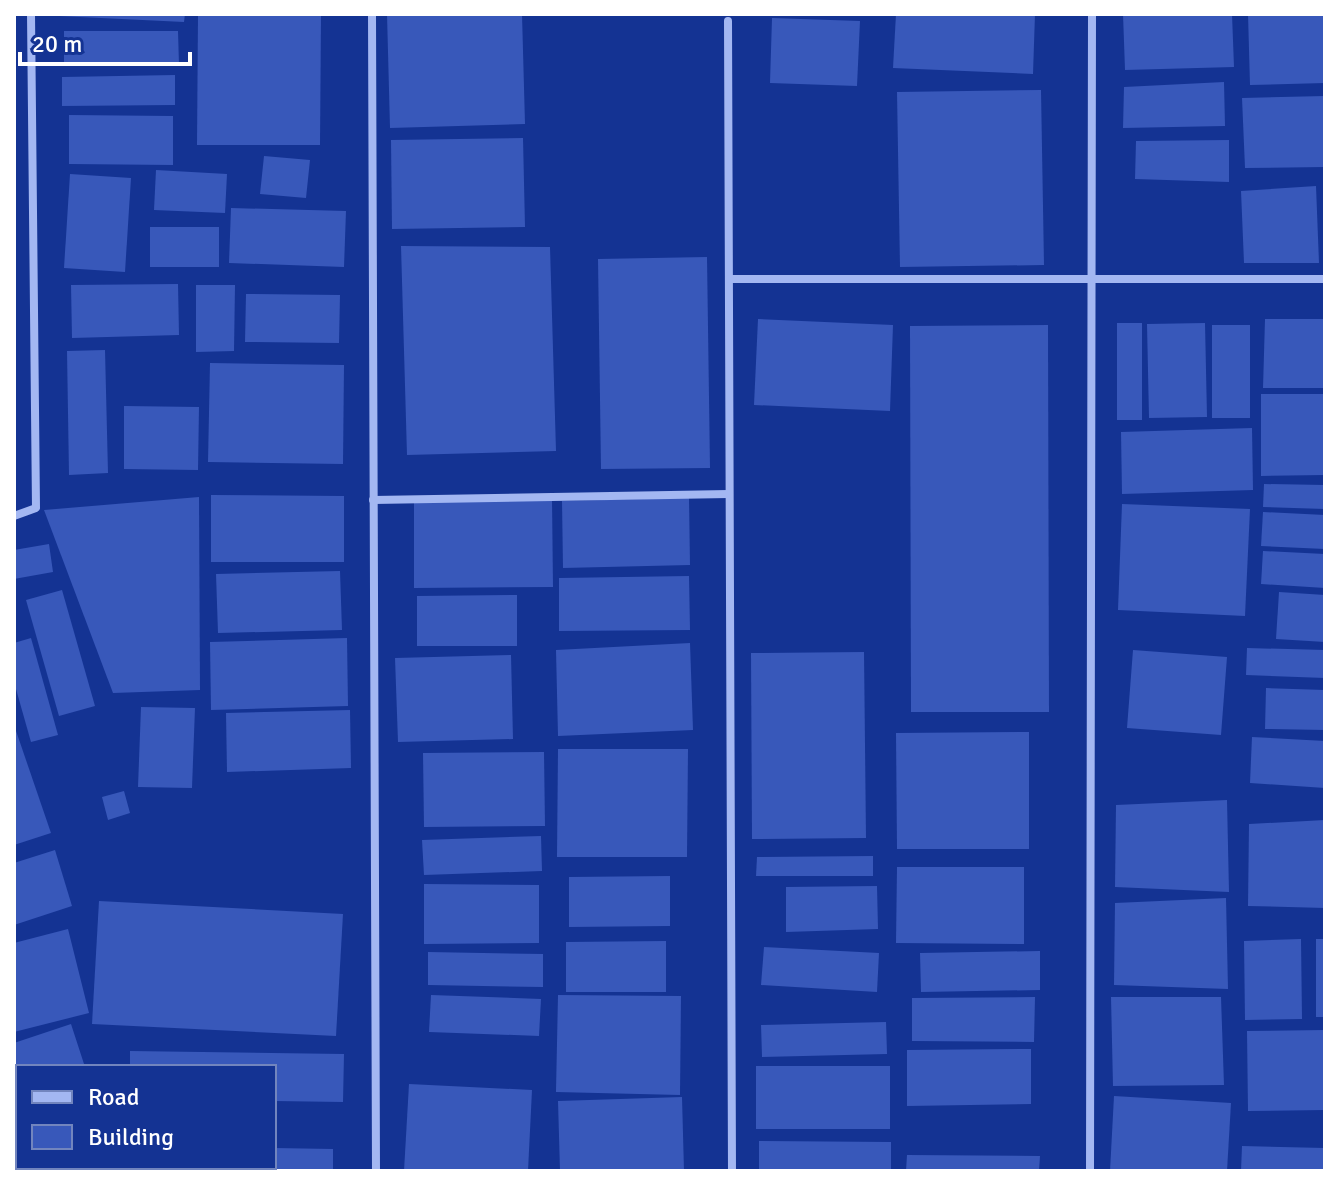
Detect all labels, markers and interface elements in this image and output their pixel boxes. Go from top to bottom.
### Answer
scale bar [20,16,190,66]
text: 20 m [32,29,82,59]
legend [16,1065,276,1169]
text: Road [88,1082,139,1112]
text: Building [88,1122,174,1152]

